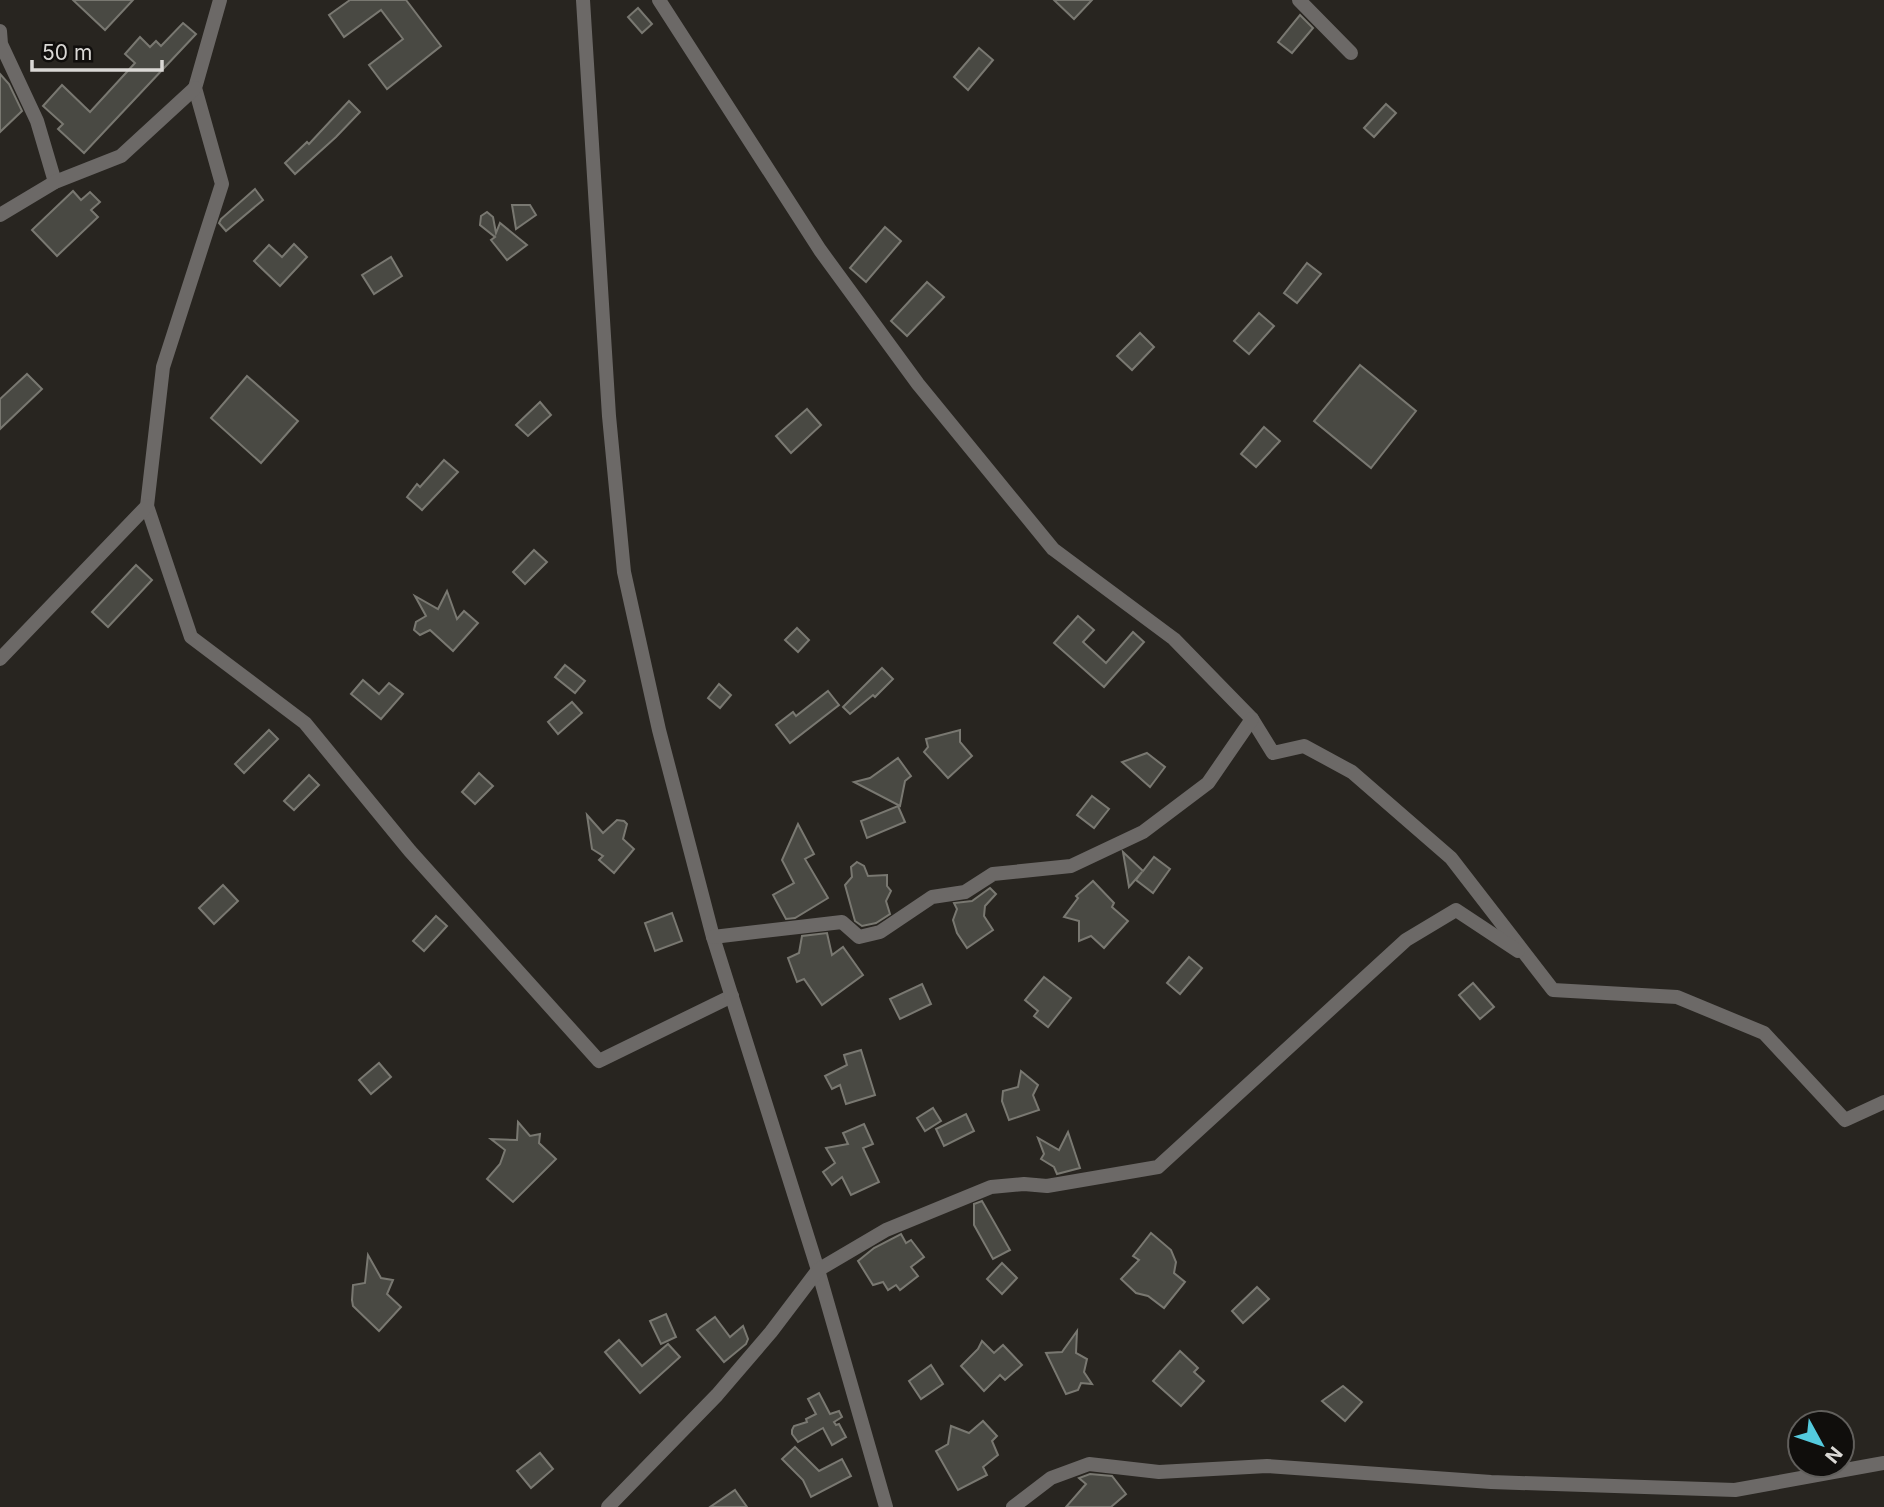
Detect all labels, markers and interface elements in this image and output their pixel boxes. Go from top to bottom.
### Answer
scale bar [32,28,161,72]
text: 50 m [42,40,92,65]
north arrow [1786,1409,1856,1479]
text: N [1820,1442,1847,1468]

